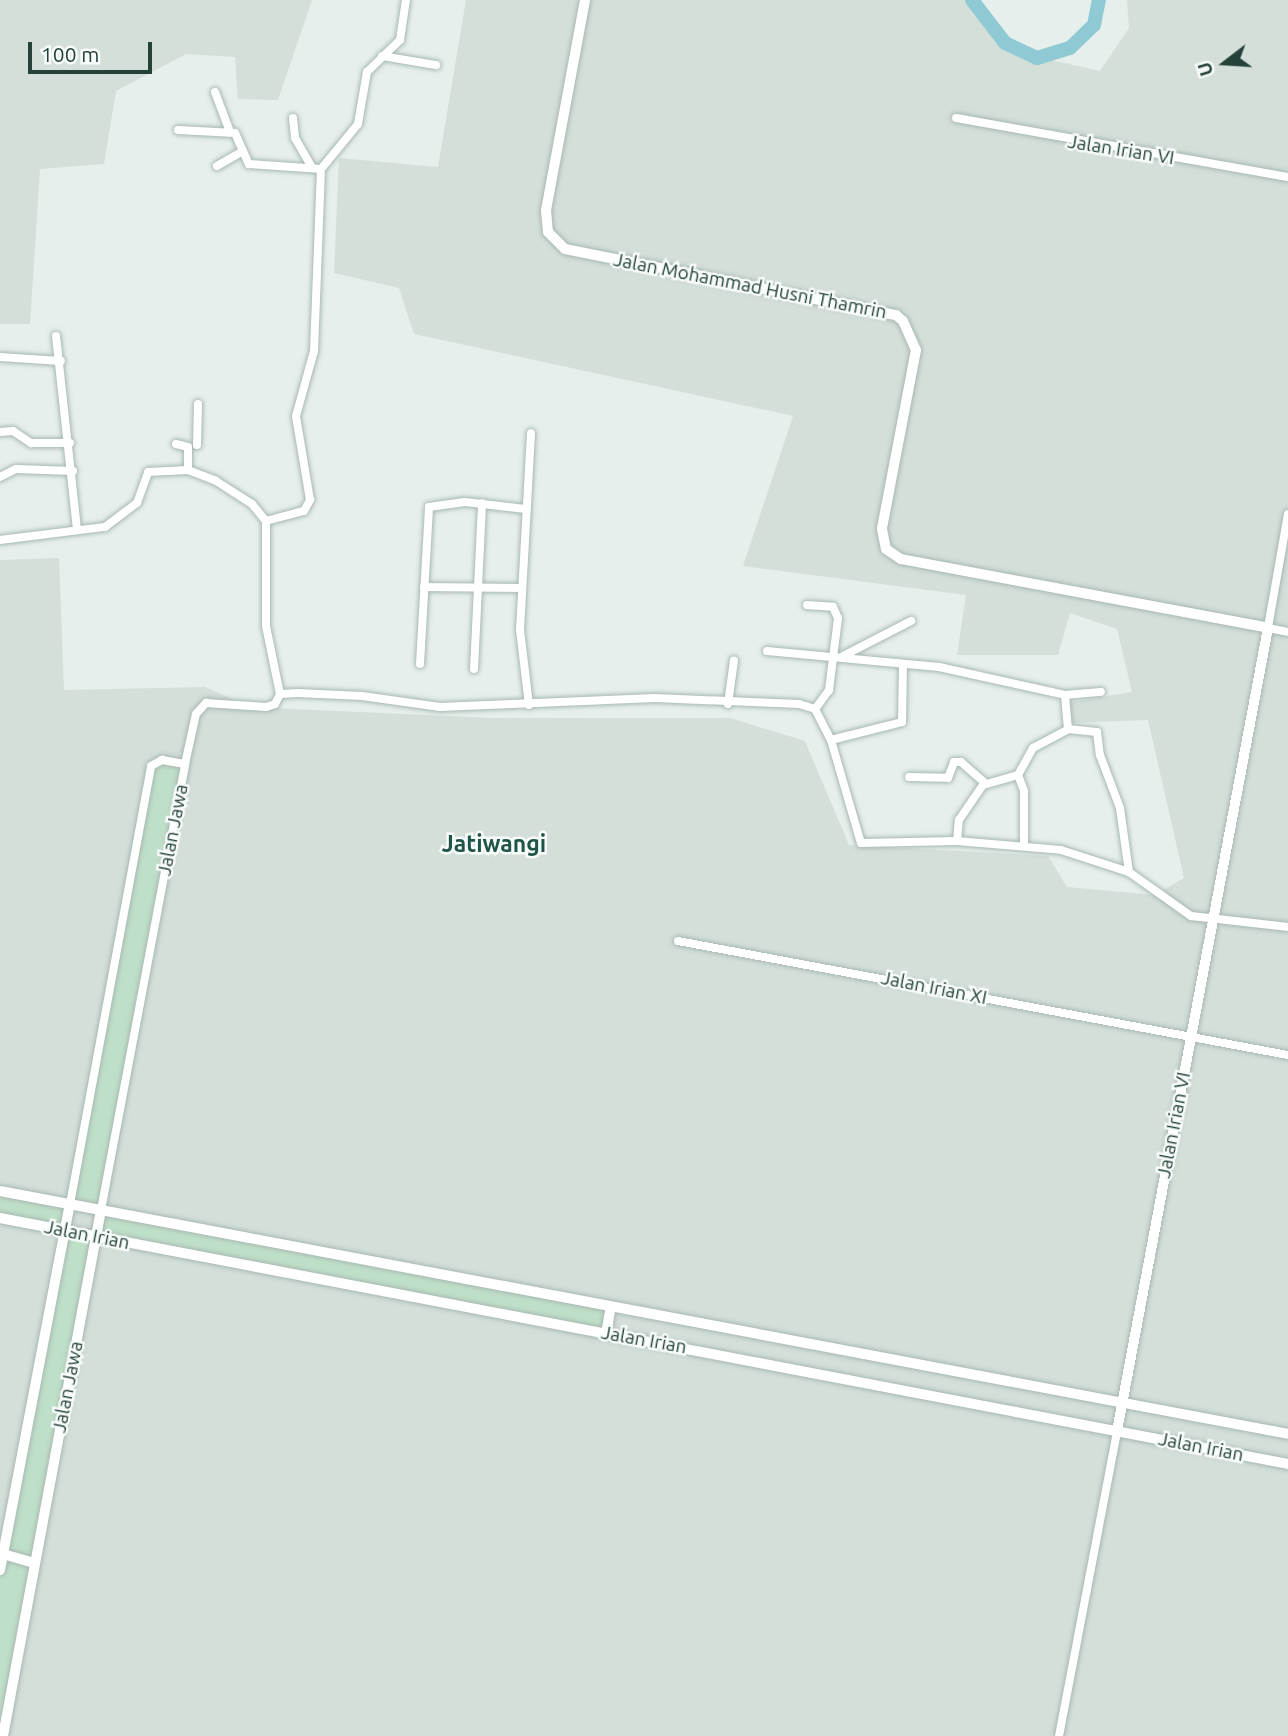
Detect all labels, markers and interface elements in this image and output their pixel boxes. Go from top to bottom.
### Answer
scale bar [32,28,156,72]
north arrow [1190,28,1260,98]
text: 100 m [41,42,99,66]
text: U [1192,60,1217,79]
street label: Jalan Irian VI [1066,130,1176,170]
street label: Jalan Mohammad Husni Thamrin [611,248,889,324]
street label: Jalan Jawa [153,782,193,878]
district label: Jatiwangi [442,830,546,858]
street label: Jalan Irian XI [879,967,989,1009]
street label: Jalan Irian VI [1153,1070,1195,1180]
street label: Jalan Irian [42,1216,132,1254]
street label: Jalan Irian [599,1321,689,1359]
street label: Jalan Jawa [48,1339,88,1435]
street label: Jalan Irian [1156,1428,1246,1466]

